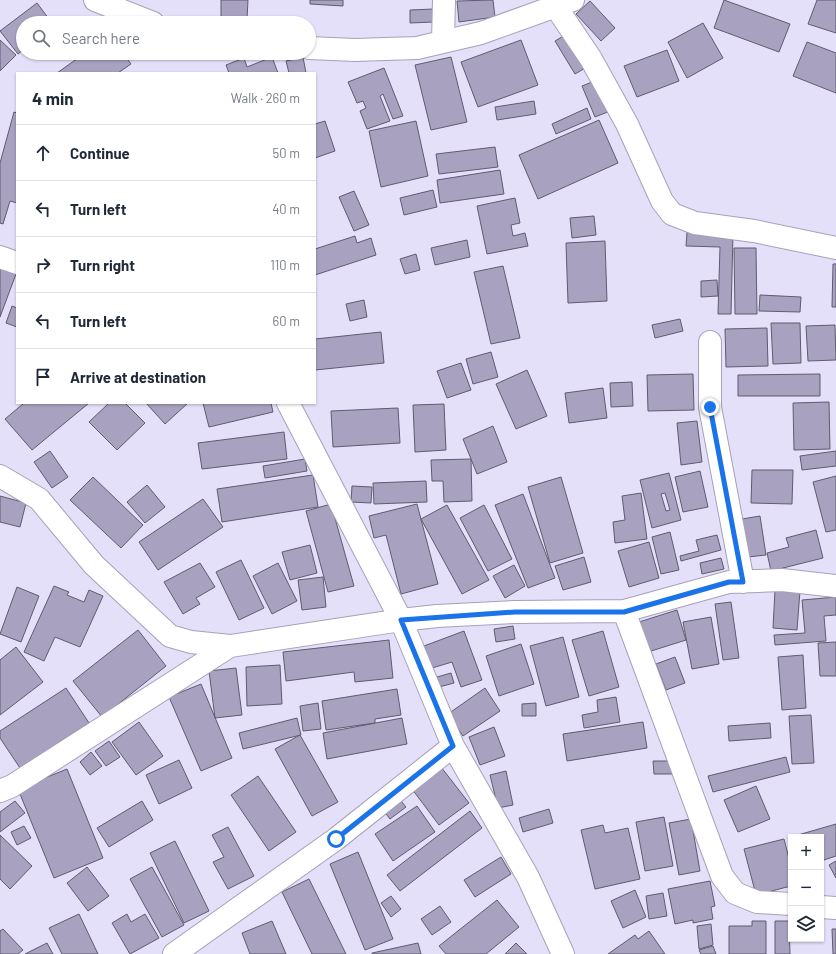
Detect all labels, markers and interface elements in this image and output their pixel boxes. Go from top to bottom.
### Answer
search box [16,16,316,60]
icon: search [30,27,52,49]
text: Search here [62,29,140,47]
text: 4 min [32,88,74,108]
text: Walk · 260 m [231,90,300,106]
icon: ahead [32,142,54,164]
text: Continue [70,144,130,162]
text: 50 m [273,145,300,161]
icon: left [32,198,54,220]
text: Turn left [70,200,126,218]
text: 40 m [272,201,300,217]
icon: right [32,254,54,276]
text: Turn right [70,256,135,274]
text: 110 m [270,257,300,273]
icon: left [32,310,54,332]
text: Turn left [70,312,126,330]
text: 60 m [273,313,300,329]
icon: arrive [32,366,54,388]
text: Arrive at destination [70,368,206,386]
route end [701,398,719,416]
route start [327,830,345,848]
map controls [788,834,824,942]
button: + [788,834,824,870]
button: − [788,870,824,906]
button: layers [788,906,824,942]

